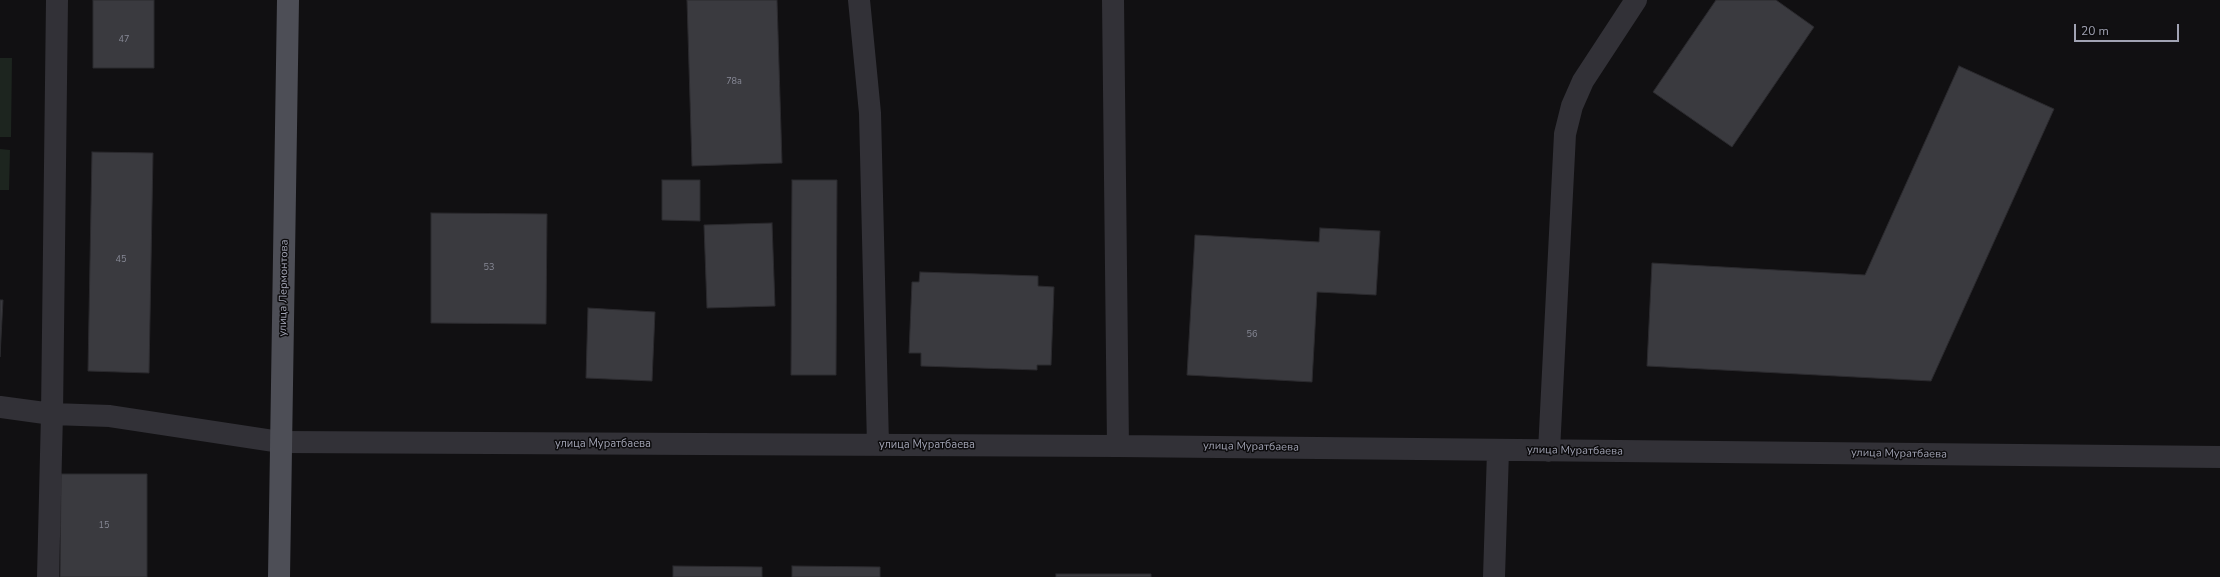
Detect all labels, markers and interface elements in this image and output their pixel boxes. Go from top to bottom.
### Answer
scale bar [2076,16,2181,42]
text: 20 m [2081,23,2109,39]
house number: 47 [119,35,129,45]
house number: 78а [726,77,742,87]
street label: улица Лермонтова [277,239,291,337]
house number: 45 [116,255,126,265]
house number: 53 [484,263,494,273]
house number: 56 [1247,330,1257,340]
street label: улица Муратбаева [555,437,651,451]
street label: улица Муратбаева [879,438,975,452]
street label: улица Муратбаева [1203,440,1299,454]
street label: улица Муратбаева [1527,444,1623,458]
street label: улица Муратбаева [1851,447,1947,461]
house number: 15 [99,521,109,531]

